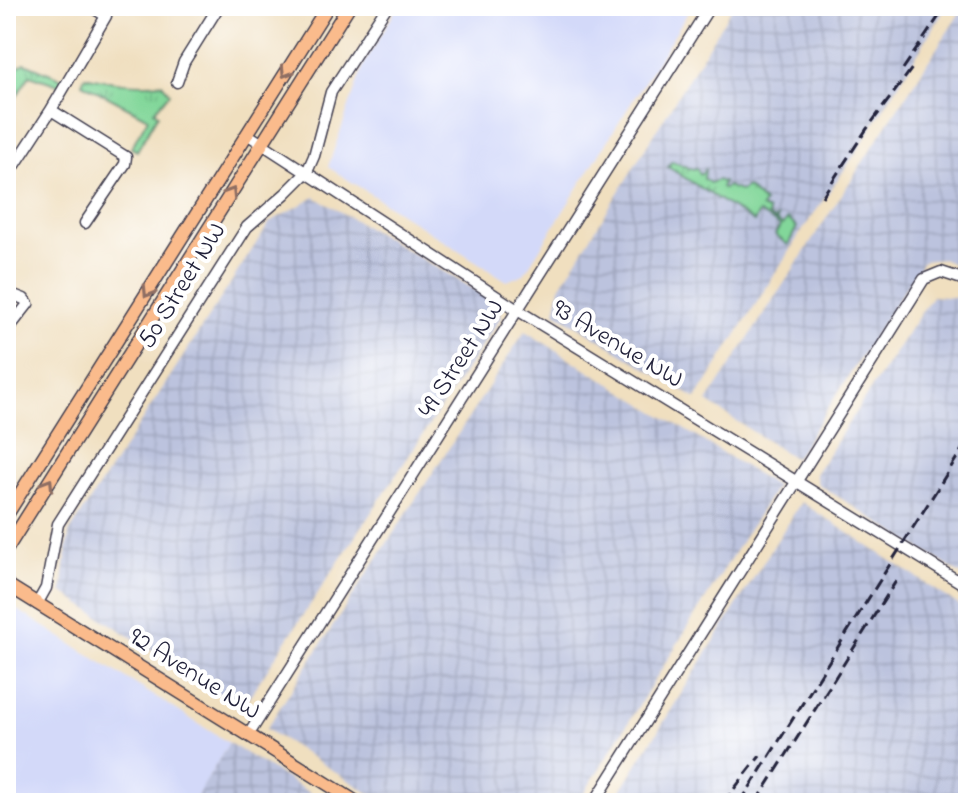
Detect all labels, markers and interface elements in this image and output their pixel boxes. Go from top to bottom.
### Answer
one-way arrow [281,63,296,78]
one-way arrow [222,187,237,202]
street label: 50 Street NW [129,216,237,356]
one-way arrow [142,283,157,298]
street label: 93 Avenue NW [544,291,690,399]
street label: 49 Street NW [409,292,515,426]
one-way arrow [38,478,53,493]
street label: 92 Avenue NW [121,619,267,731]

